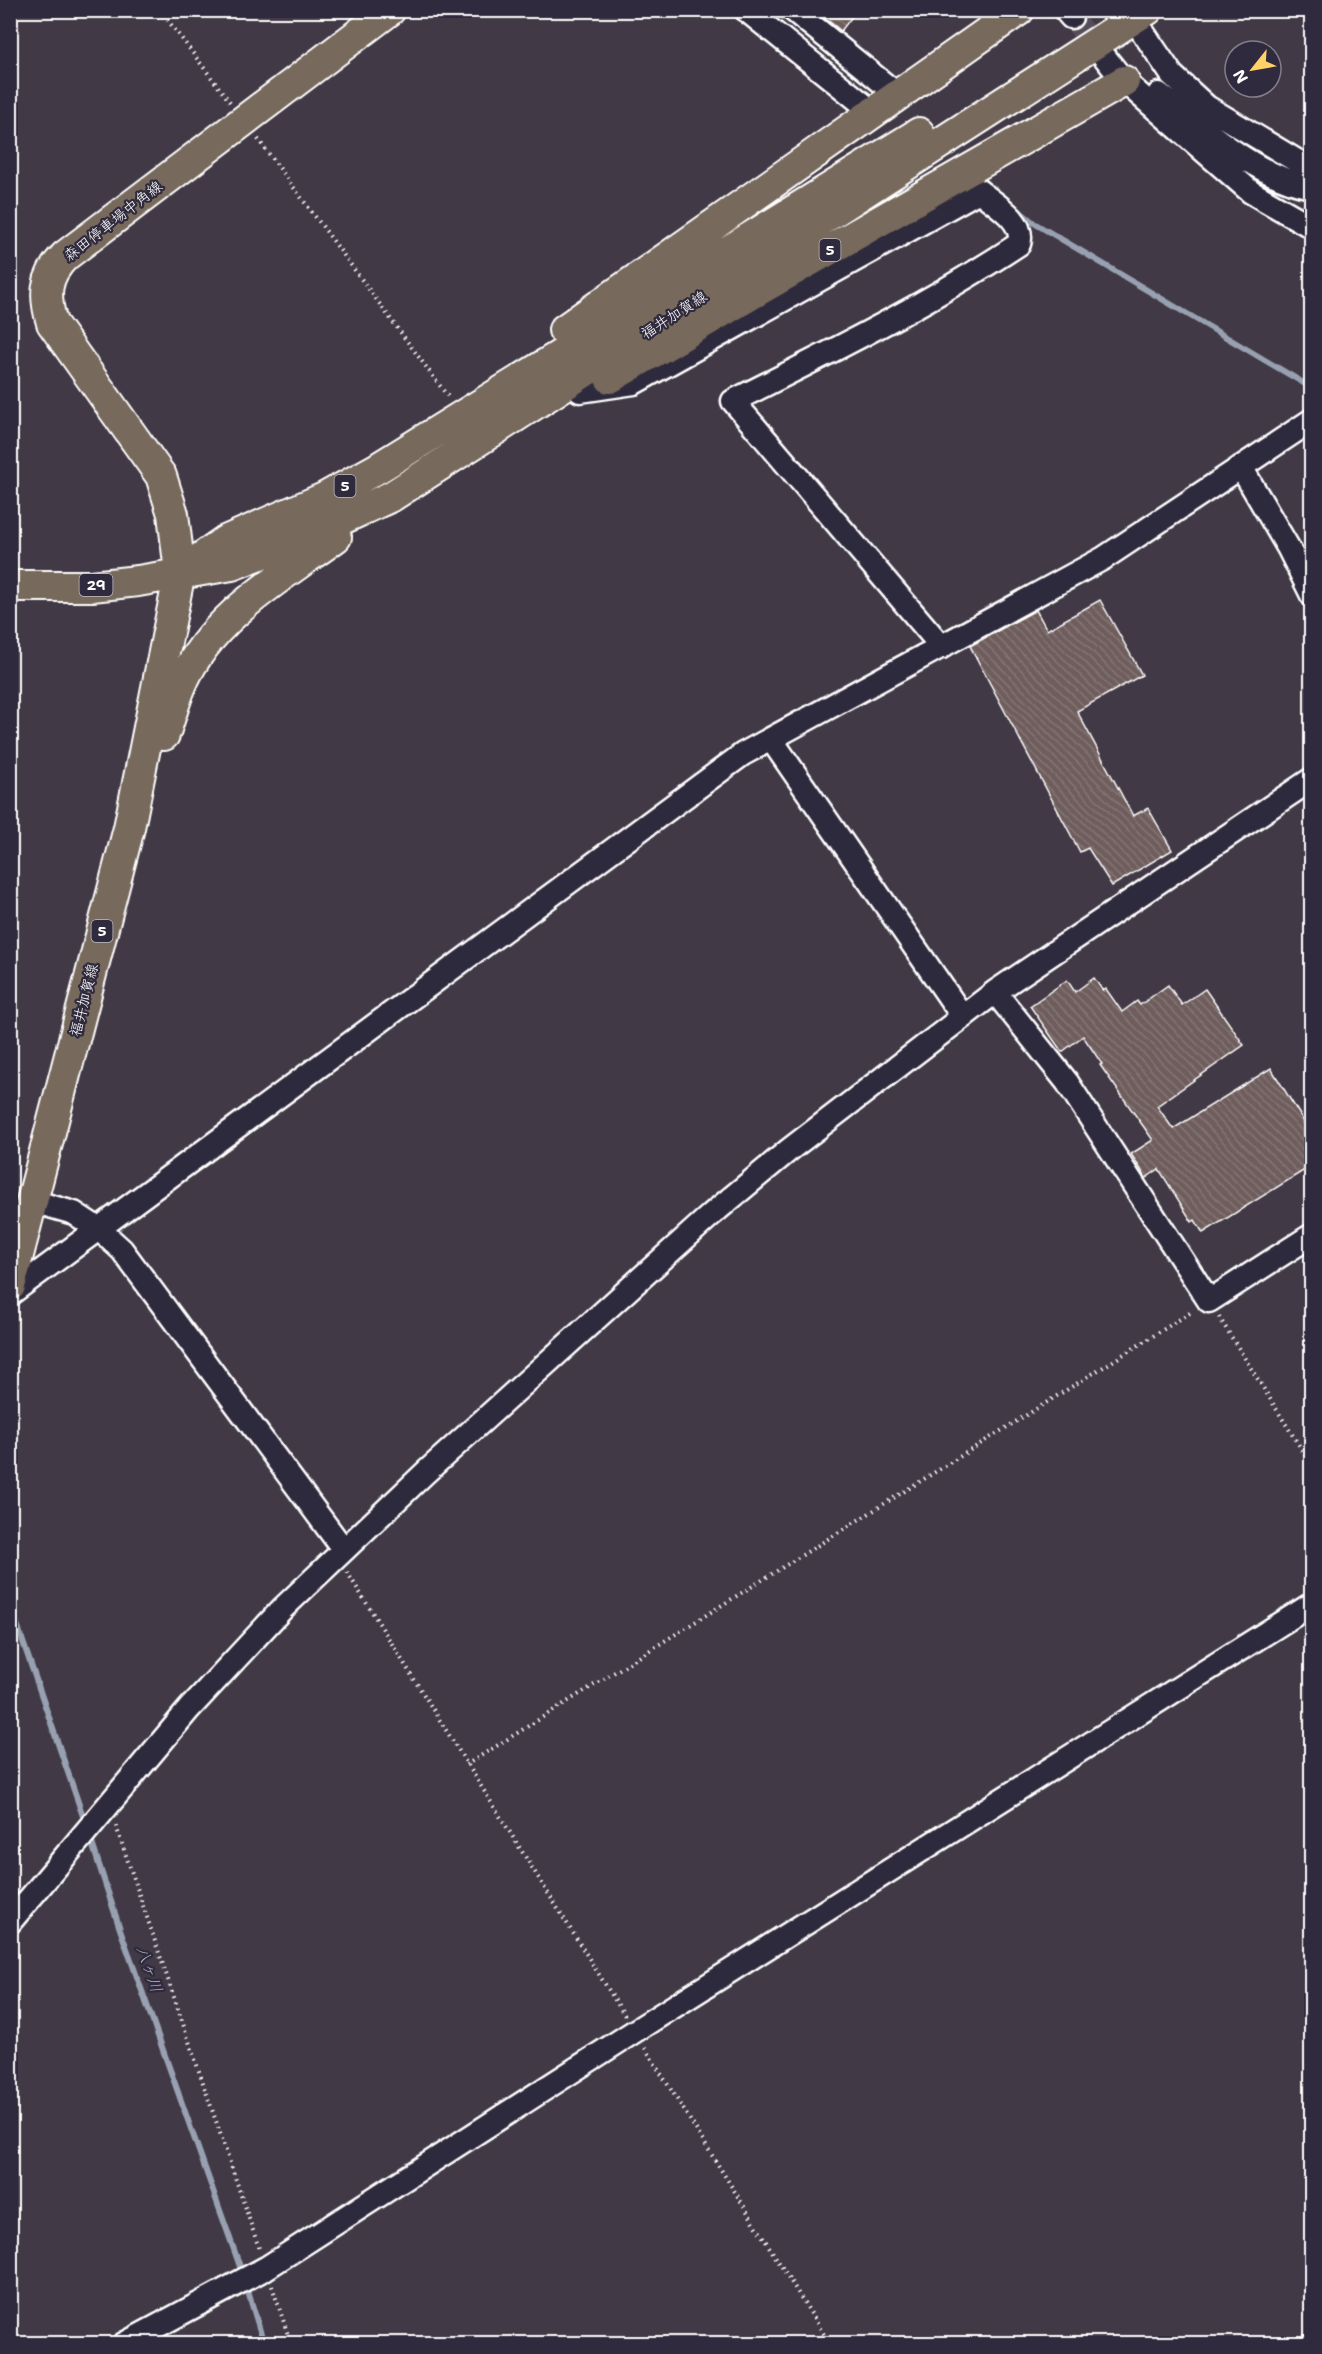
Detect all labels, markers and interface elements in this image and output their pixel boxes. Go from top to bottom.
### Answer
north arrow [1223,39,1283,99]
text: N [1228,66,1253,87]
street label: 森田停車場中角線 [60,176,166,266]
road number: 5 [820,239,840,261]
street label: 福井加賀線 [637,286,711,344]
road number: 5 [334,475,356,497]
road number: 29 [80,574,112,596]
road number: 5 [92,920,112,942]
street label: 福井加賀線 [65,961,103,1039]
water label: 八ヶ川 [132,1943,167,1995]

